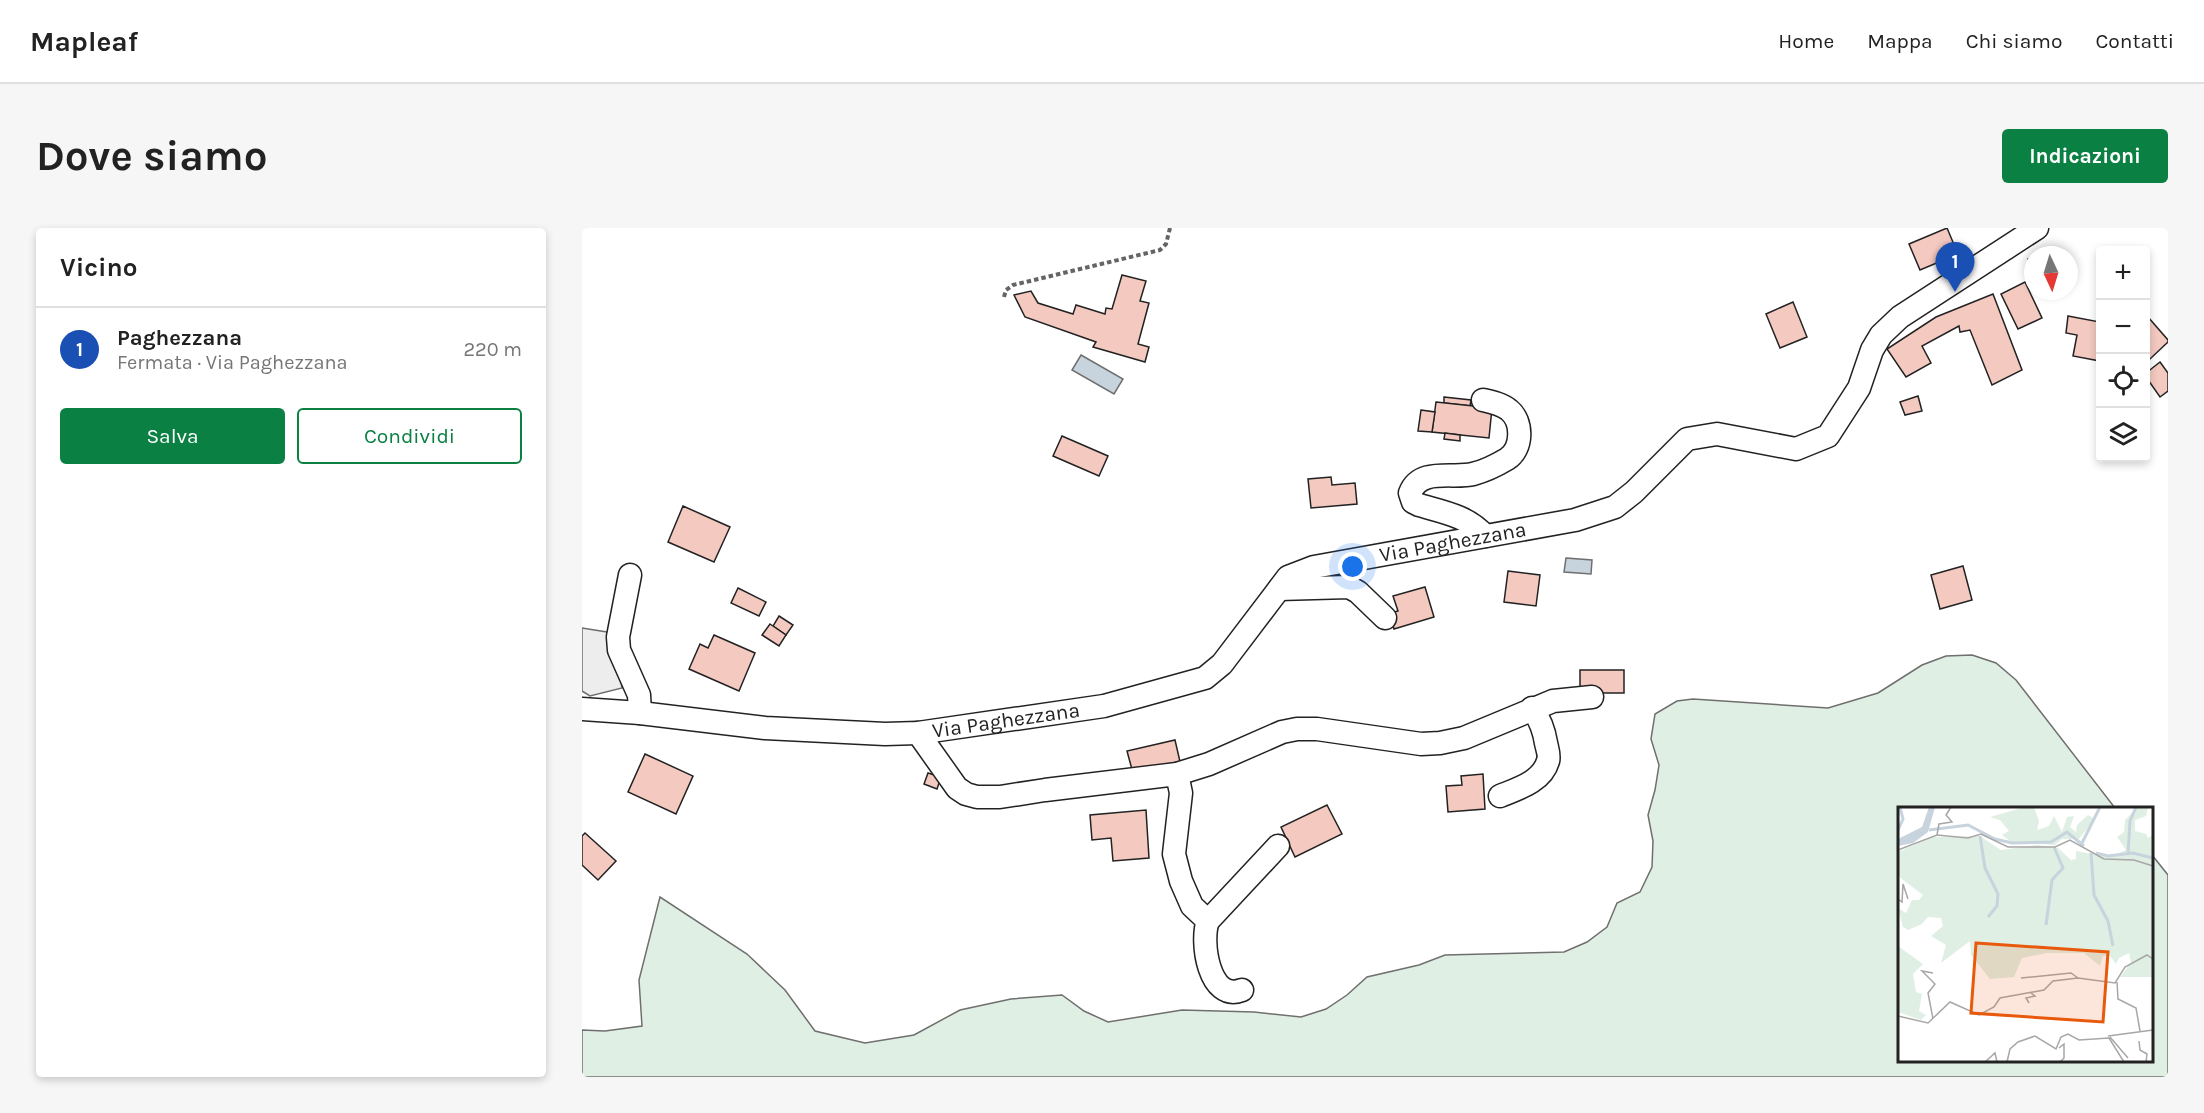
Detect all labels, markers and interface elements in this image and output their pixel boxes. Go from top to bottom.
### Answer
text: Mapleaf [30,25,138,58]
text: Home [1778,29,1834,53]
text: Mappa [1867,29,1933,53]
text: Chi siamo [1966,29,2062,53]
text: Contatti [2095,29,2174,53]
button: Indicazioni [2002,129,2168,183]
text: Dove siamo [36,131,267,181]
pin: 1 [1936,242,1974,292]
north arrow [2024,246,2078,300]
map controls [2096,246,2150,462]
button: + [2096,246,2150,300]
text: Vicino [60,252,137,283]
button: − [2096,300,2150,354]
text: Paghezzana [117,325,242,351]
text: 1 [76,338,83,361]
text: 220 m [463,338,522,361]
text: Fermata · Via Paghezzana [117,351,348,374]
button: locate [2096,354,2150,408]
button: Salva [60,408,285,464]
button: Condividi [297,408,522,464]
button: layers [2096,408,2150,462]
street label: Via Paghezzana [1377,517,1528,567]
your location [1338,552,1367,581]
street label: Via Paghezzana [930,698,1081,743]
inset map [1898,807,2153,1062]

